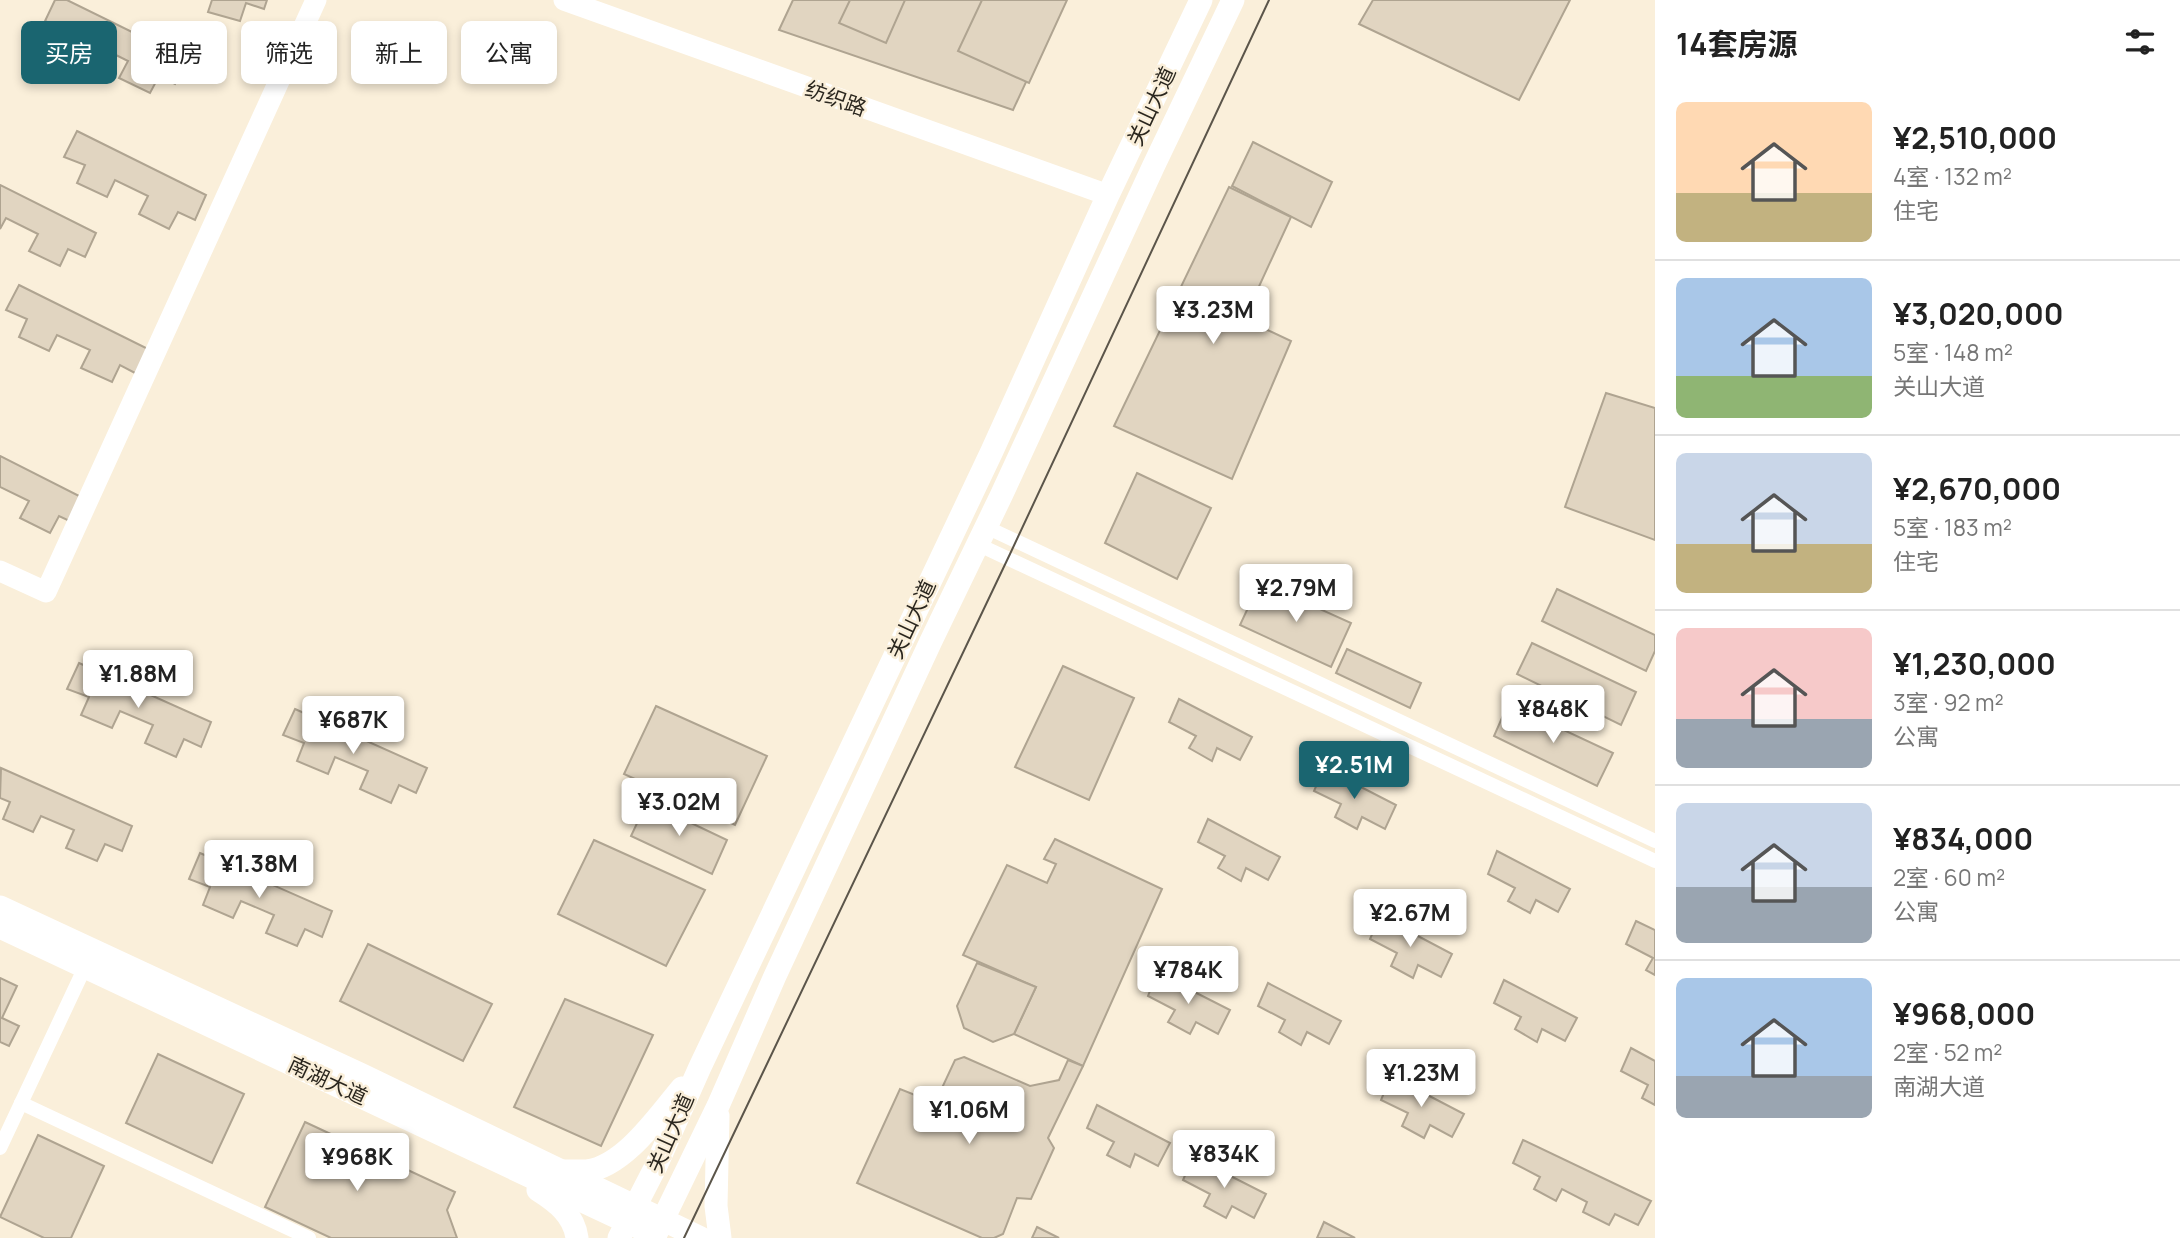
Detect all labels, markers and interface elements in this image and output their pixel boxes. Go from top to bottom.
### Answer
chip: 买房 [21,21,117,84]
chip: 租房 [131,21,227,84]
chip: 筛选 [241,21,337,84]
chip: 新上 [351,21,447,84]
chip: 公寓 [461,21,557,84]
text: 14套房源 [1676,23,1797,64]
icon: filters [2121,23,2159,61]
street label: 关山大道 [1121,62,1181,150]
street label: 纺织路 [802,74,870,122]
text: ¥2,510,000 [1893,117,2057,158]
icon: home [1732,130,1816,214]
text: 4室 · 132 m² [1893,160,2012,192]
text: 住宅 [1893,194,1939,226]
pin: ¥3.23M [1156,286,1270,346]
text: ¥3.23M [1172,293,1254,325]
text: ¥3,020,000 [1893,293,2064,334]
icon: home [1732,306,1816,390]
text: 5室 · 148 m² [1893,336,2013,368]
text: 关山大道 [1893,370,1985,402]
text: ¥2,670,000 [1893,468,2061,509]
icon: home [1732,481,1816,565]
text: 5室 · 183 m² [1893,511,2012,543]
text: 住宅 [1893,545,1939,577]
pin: ¥2.79M [1239,564,1353,624]
text: ¥2.79M [1256,571,1336,603]
street label: 关山大道 [881,575,941,663]
text: ¥1,230,000 [1893,643,2056,684]
pin: ¥1.88M [81,650,195,710]
icon: home [1732,656,1816,740]
text: ¥1.88M [99,657,177,689]
pin: ¥848K [1504,686,1602,745]
text: 3室 · 92 m² [1893,686,2004,718]
text: ¥848K [1517,692,1589,724]
pin: ¥687K [304,696,402,756]
text: ¥687K [318,703,388,735]
text: 公寓 [1893,720,1939,752]
pin: ¥2.51M [1297,742,1411,801]
text: ¥2.51M [1315,748,1393,780]
pin: ¥3.02M [622,778,736,838]
text: ¥3.02M [638,785,720,817]
text: ¥834,000 [1893,818,2033,859]
icon: home [1732,831,1816,915]
pin: ¥1.38M [202,841,316,900]
text: ¥1.38M [220,847,298,879]
text: 2室 · 60 m² [1893,861,2005,893]
pin: ¥2.67M [1353,890,1467,949]
text: 公寓 [1893,895,1939,927]
text: ¥2.67M [1370,896,1450,928]
pin: ¥784K [1139,946,1237,1006]
text: ¥784K [1153,953,1223,985]
text: ¥968,000 [1893,993,2035,1034]
icon: home [1732,1006,1816,1090]
text: 2室 · 52 m² [1893,1036,2003,1068]
street label: 南湖大道 [284,1050,372,1110]
pin: ¥1.23M [1364,1050,1478,1109]
text: ¥1.23M [1383,1056,1459,1088]
text: 南湖大道 [1893,1070,1985,1102]
pin: ¥1.06M [912,1086,1026,1146]
street label: 关山大道 [640,1089,700,1177]
text: ¥1.06M [929,1093,1009,1125]
pin: ¥834K [1175,1130,1273,1190]
pin: ¥968K [308,1134,406,1193]
text: ¥834K [1189,1137,1259,1169]
text: ¥968K [321,1140,393,1172]

